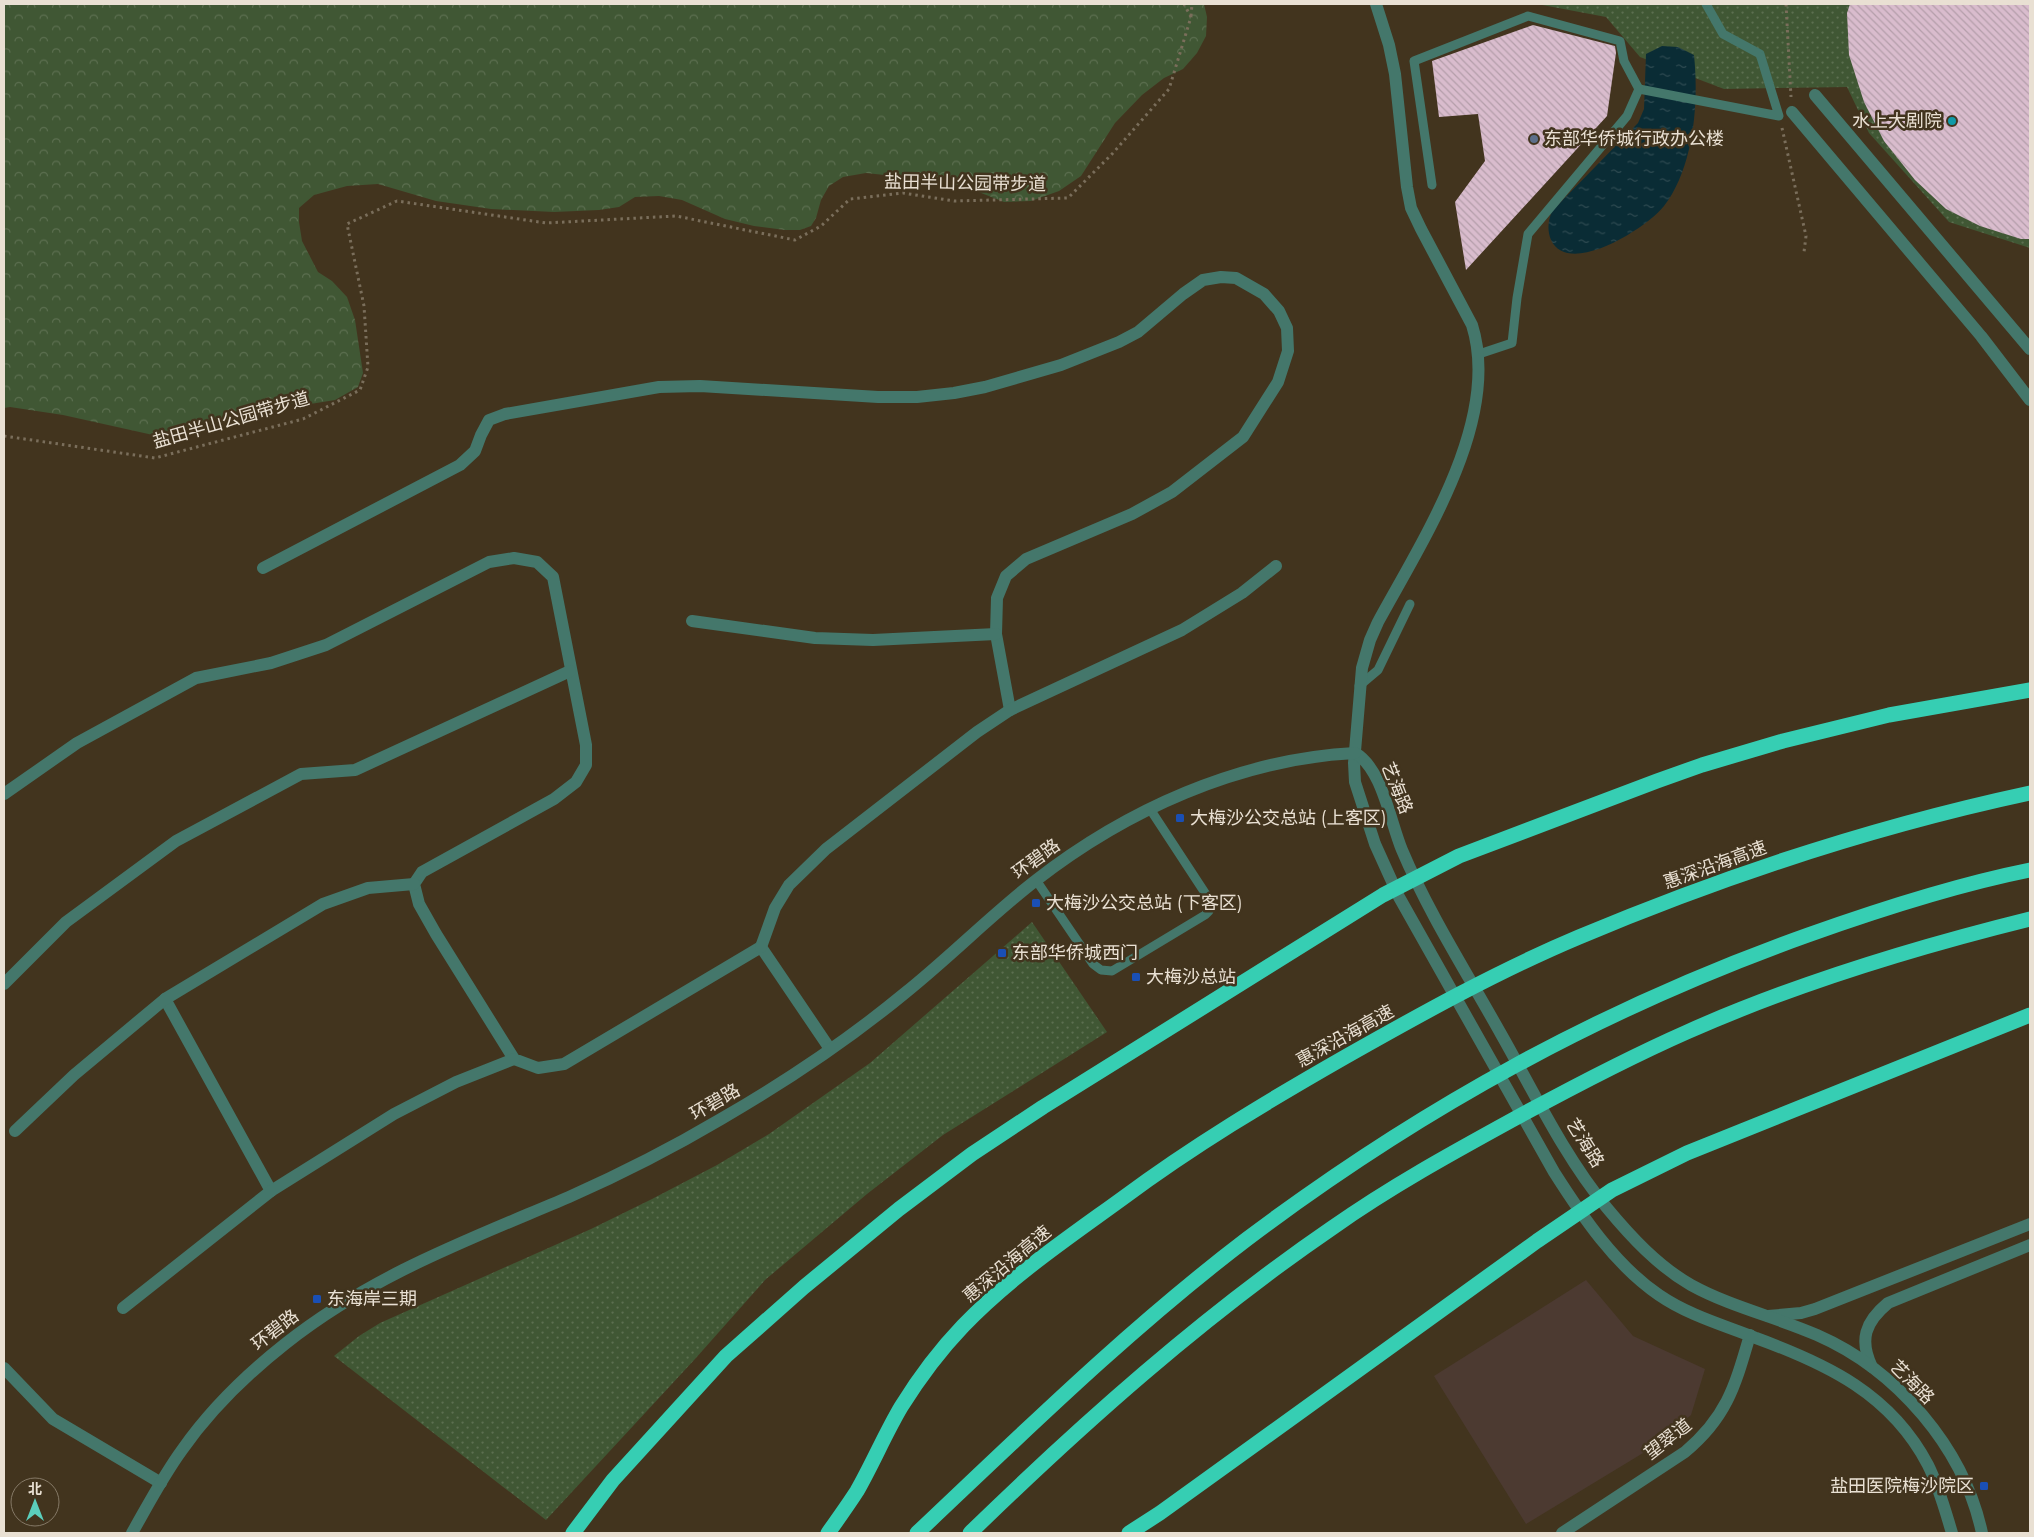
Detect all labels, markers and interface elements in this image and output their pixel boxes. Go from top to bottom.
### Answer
place label: 水上大剧院 [1852,110,1942,132]
marker: 水上大剧院 [1946,115,1958,127]
place label: 东部华侨城行政办公楼 [1544,128,1724,150]
marker: 东部华侨城行政办公楼 [1528,133,1540,145]
street label: 盐田半山公园带步道 [884,171,1046,195]
street label: 盐田半山公园带步道 [150,387,312,453]
street label: 艺海路 [1377,759,1417,817]
place label: 大梅沙公交总站 (上客区) [1190,807,1387,829]
marker: 大梅沙公交总站 (上客区) [1174,812,1186,824]
street label: 环碧路 [1008,834,1064,884]
street label: 惠深沿海高速 [1660,836,1770,894]
place label: 大梅沙公交总站 (下客区) [1046,892,1243,914]
marker: 大梅沙公交总站 (下客区) [1030,897,1042,909]
place label: 东部华侨城西门 [1012,942,1138,964]
marker: 东部华侨城西门 [996,947,1008,959]
place label: 大梅沙总站 [1146,966,1236,988]
marker: 大梅沙总站 [1130,971,1142,983]
street label: 惠深沿海高速 [1292,1000,1398,1072]
street label: 环碧路 [686,1079,744,1125]
street label: 艺海路 [1561,1114,1609,1172]
street label: 惠深沿海高速 [959,1221,1055,1307]
place label: 东海岸三期 [327,1288,417,1310]
marker: 东海岸三期 [311,1293,323,1305]
street label: 环碧路 [247,1305,303,1355]
street label: 艺海路 [1885,1355,1939,1409]
street label: 望翠道 [1640,1414,1696,1464]
place label: 盐田医院梅沙院区 [1830,1475,1974,1497]
north arrow [10,1477,60,1527]
text: 北 [28,1480,42,1498]
marker: 盐田医院梅沙院区 [1978,1480,1990,1492]

